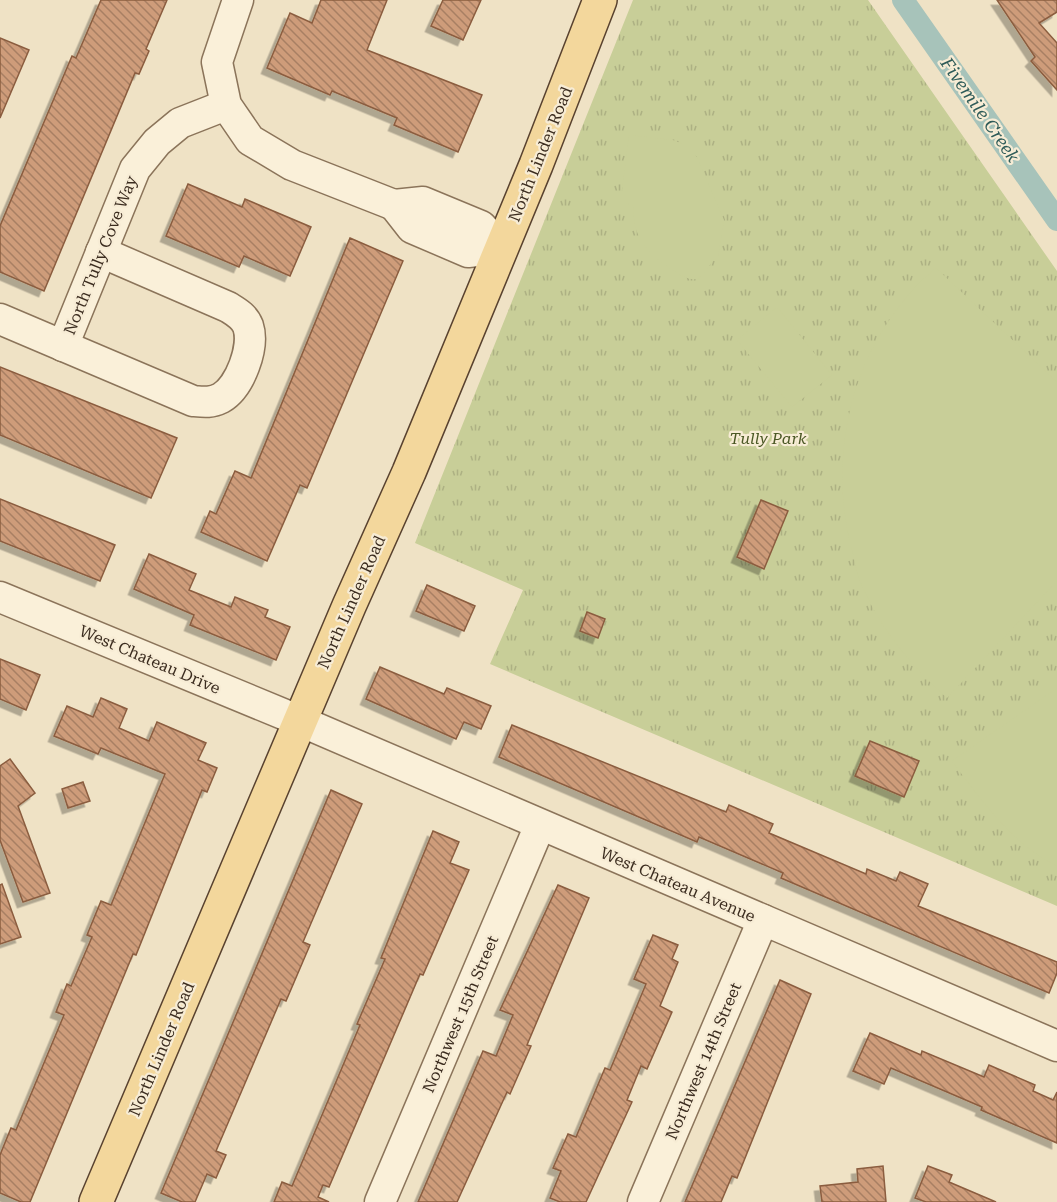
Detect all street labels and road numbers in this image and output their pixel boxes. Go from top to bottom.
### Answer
street label: North Linder Road [505,84,576,224]
street label: North Tully Cove Way [60,172,141,337]
street label: North Linder Road [314,533,389,672]
street label: West Chateau Drive [77,621,223,698]
street label: West Chateau Avenue [597,843,758,926]
street label: Northwest 15th Street [419,933,502,1096]
street label: North Linder Road [125,979,198,1119]
street label: Northwest 14th Street [662,980,745,1143]

